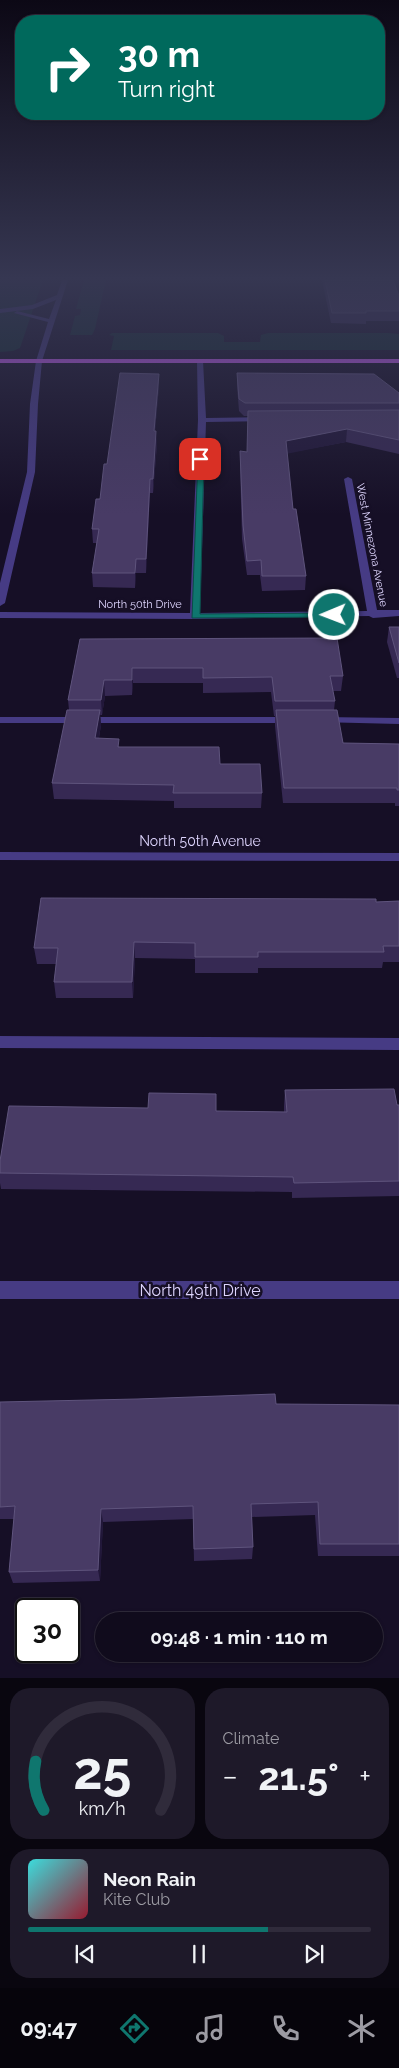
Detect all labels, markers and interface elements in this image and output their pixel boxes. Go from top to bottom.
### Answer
text: 30 m [118,34,200,75]
icon: right [35,35,100,100]
text: Turn right [118,76,215,102]
pin [179,438,221,480]
icon: arrive [186,445,214,473]
street label: West Minnezona Avenue [354,482,390,608]
position arrow [307,588,359,640]
street label: North 50th Drive [98,598,182,611]
street label: North 50th Avenue [139,833,261,849]
street label: North 49th Drive [139,1281,261,1300]
speed limit sign: 30 [15,1598,80,1663]
text: 09:48 · 1 min · 110 m [150,1626,328,1648]
text: Climate [223,1729,279,1748]
text: 25 [73,1740,131,1801]
text: 21.5° [258,1754,339,1799]
text: − [223,1760,238,1793]
text: + [359,1760,371,1793]
text: km/h [79,1798,126,1819]
text: Neon Rain [103,1868,196,1890]
text: Kite Club [103,1890,170,1909]
icon: previous [71,1940,99,1968]
icon: pause [185,1940,213,1968]
icon: next [300,1940,328,1968]
icon: directions [117,2011,152,2046]
icon: music [193,2011,228,2046]
icon: phone [268,2011,303,2046]
icon: climate [344,2011,379,2046]
text: 09:47 [20,2015,77,2041]

